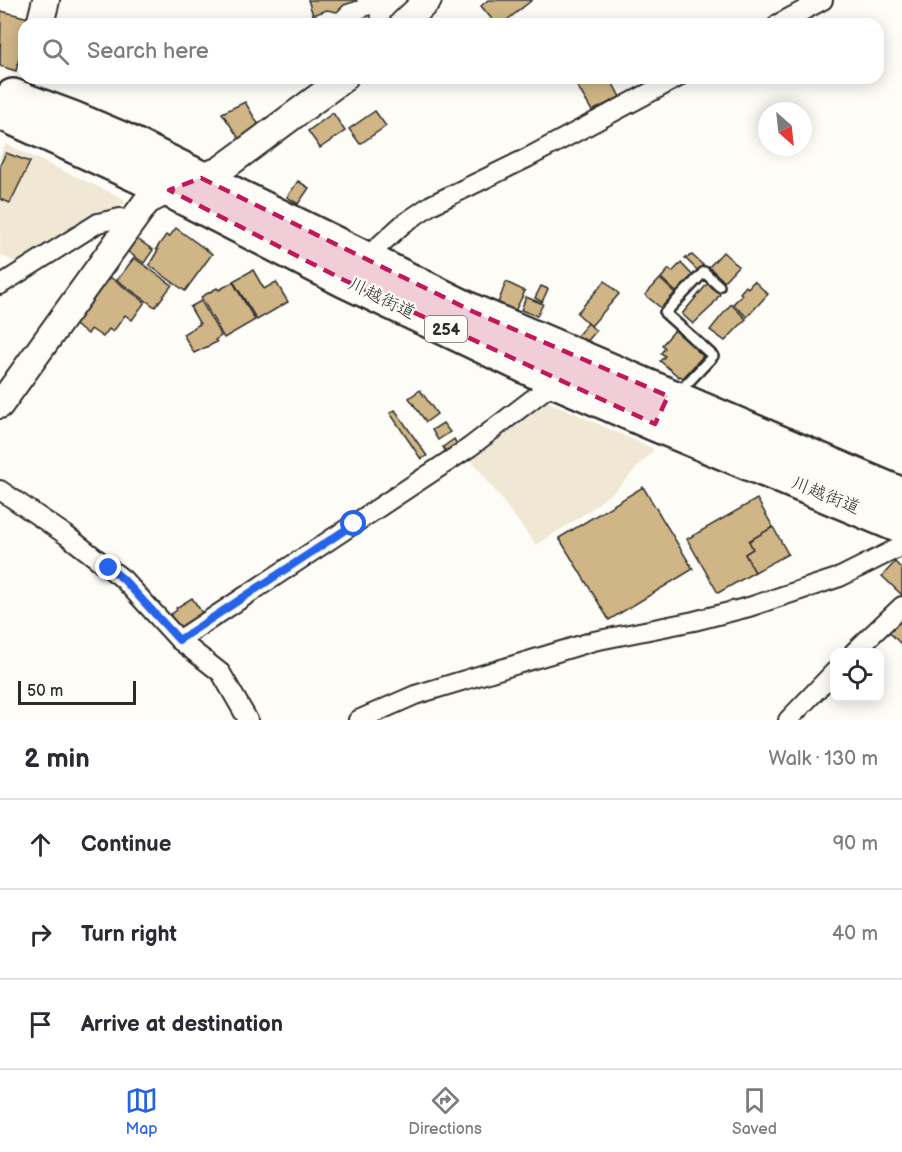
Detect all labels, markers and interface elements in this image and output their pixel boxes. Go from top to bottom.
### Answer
search box [18,18,884,84]
icon: search [39,35,72,68]
text: Search here [87,38,209,65]
north arrow [758,102,812,156]
street label: 川越街道 [345,273,419,324]
road number: 254 [425,316,467,342]
street label: 川越街道 [789,472,863,519]
route start [340,510,366,536]
route end [95,554,121,580]
map controls [830,648,884,702]
button: locate [830,648,884,702]
scale bar [18,678,136,706]
text: 50 m [27,682,63,701]
text: 2 min [24,744,90,775]
text: Walk · 130 m [769,747,878,771]
icon: ahead [24,828,57,861]
text: Continue [81,831,171,858]
text: 90 m [833,832,878,856]
icon: right [24,918,57,951]
text: Turn right [81,921,177,948]
text: 40 m [832,922,878,946]
icon: arrive [24,1008,57,1041]
text: Arrive at destination [81,1011,283,1038]
tab: Map [125,1084,158,1139]
tab: Directions [408,1084,482,1139]
tab: Saved [732,1084,777,1139]

